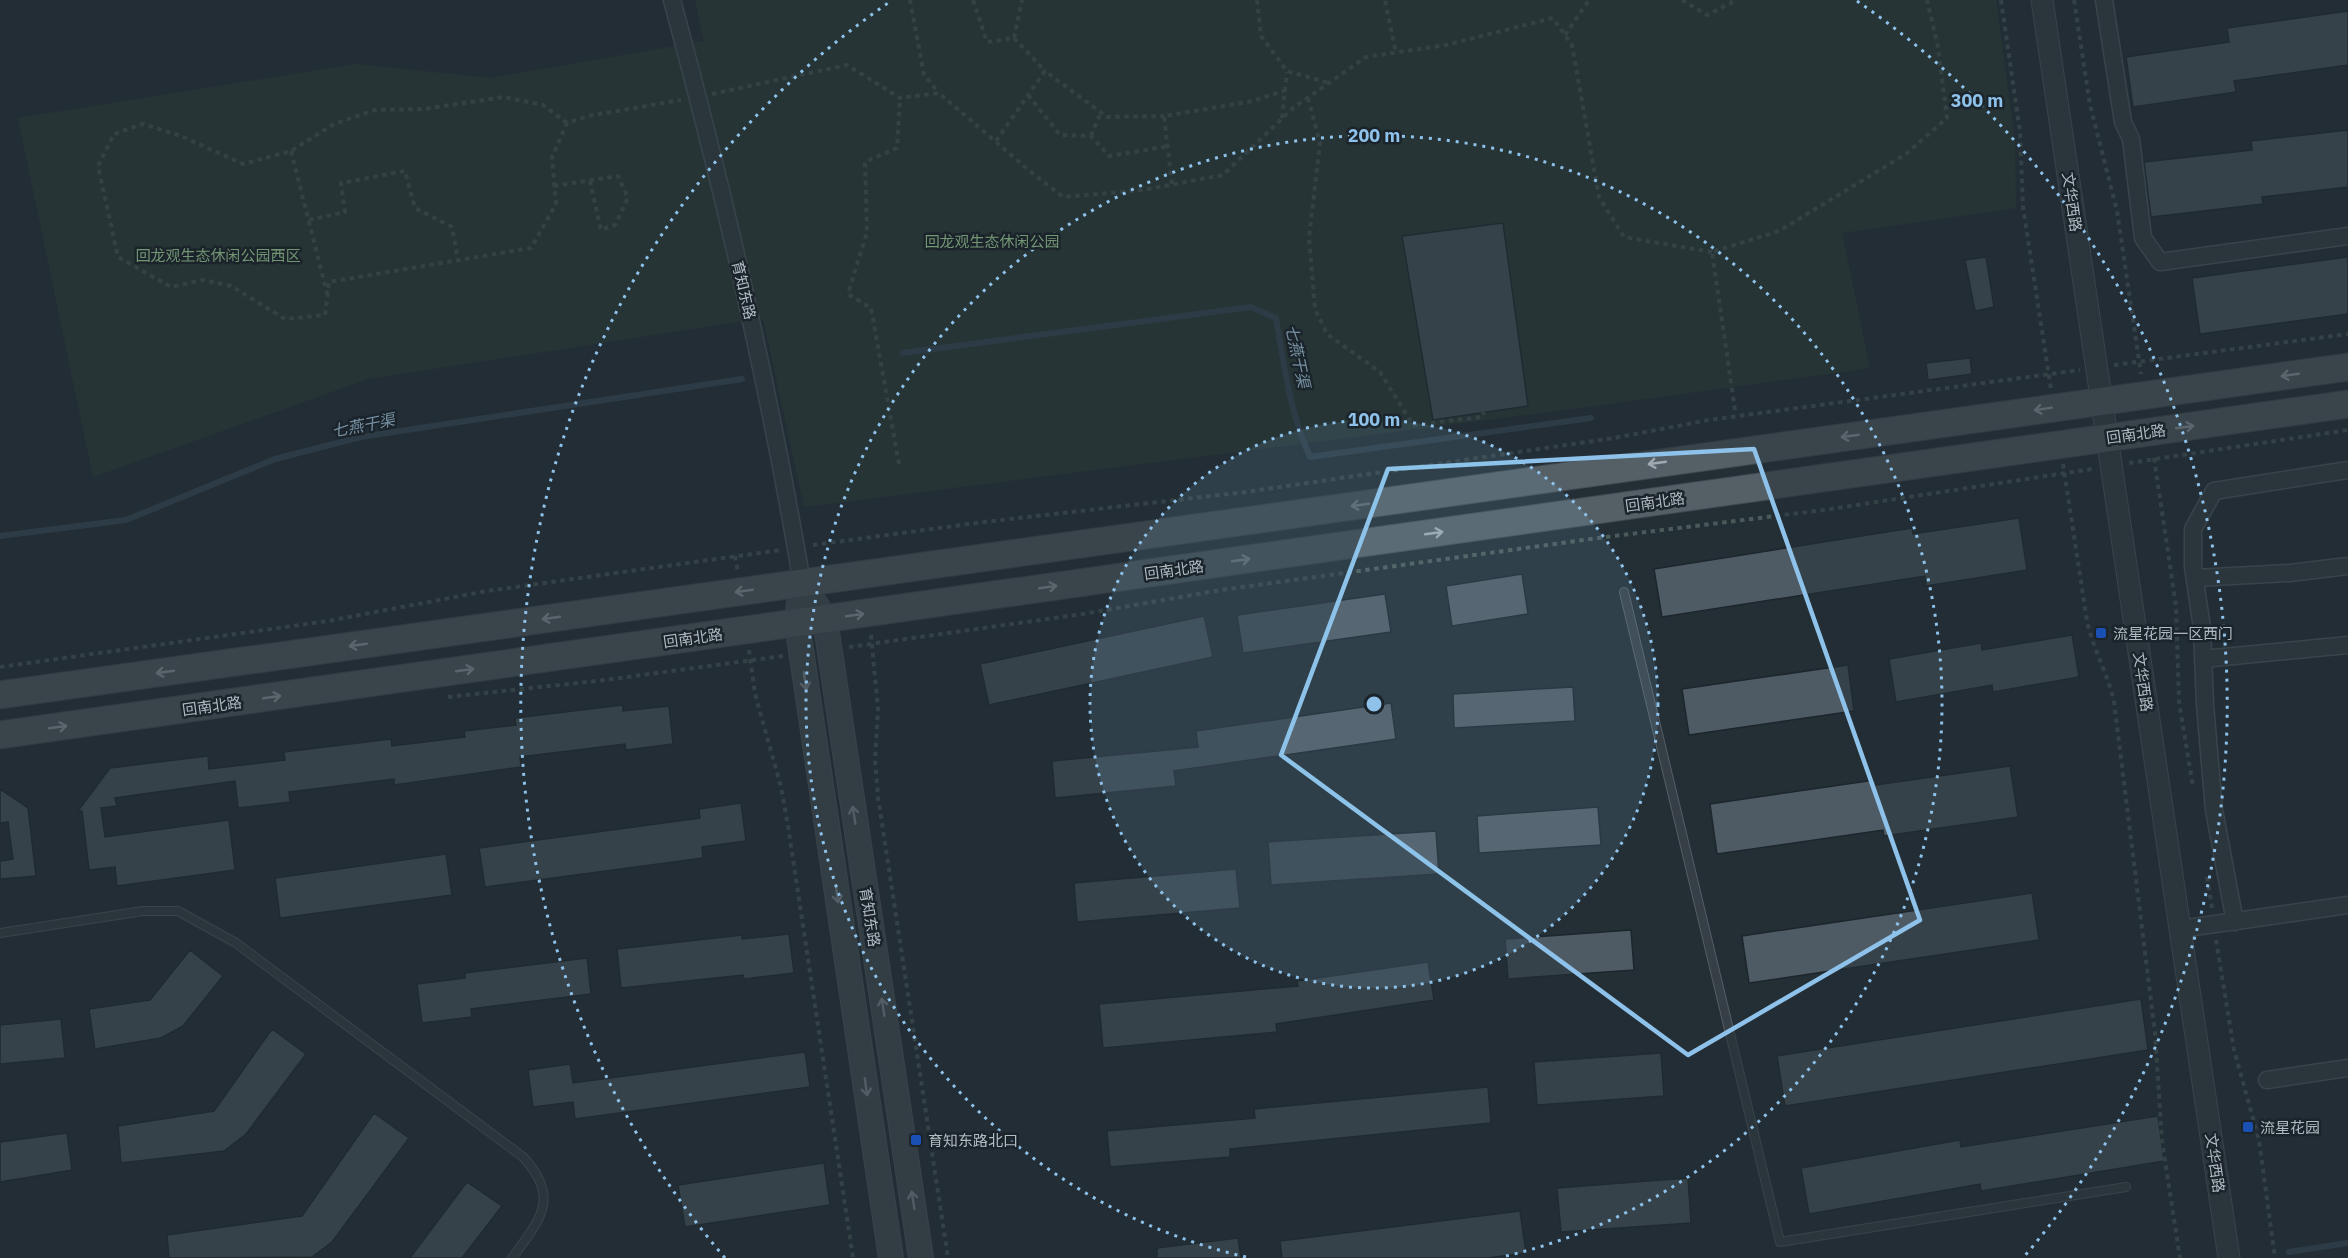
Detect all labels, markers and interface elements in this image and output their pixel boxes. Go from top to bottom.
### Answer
text: 300 m [1951,89,2003,112]
text: 200 m [1348,124,1400,147]
street label: 文华西路 [2058,171,2086,233]
park label: 回龙观生态休闲公园 [924,232,1060,251]
park label: 回龙观生态休闲公园西区 [135,246,301,265]
street label: 育知东路 [728,259,760,321]
water label: 七燕干渠 [1282,323,1315,391]
one-way arrow [2281,369,2300,380]
one-way arrow [2034,404,2054,415]
text: 100 m [1348,408,1400,431]
water label: 七燕干渠 [330,409,398,441]
street label: 回南北路 [2105,420,2167,448]
one-way arrow [2175,421,2195,432]
one-way arrow [1841,431,1861,442]
one-way arrow [1648,458,1667,469]
street label: 回南北路 [1624,488,1686,516]
one-way arrow [1351,499,1370,510]
one-way arrow [1424,527,1443,538]
one-way arrow [1230,555,1250,566]
street label: 回南北路 [1143,556,1205,584]
one-way arrow [1037,582,1057,593]
one-way arrow [735,586,754,597]
one-way arrow [844,609,864,620]
one-way arrow [541,613,561,624]
street label: 回南北路 [662,624,724,652]
place label: 流星花园一区西门 [2113,624,2233,643]
marker: 流星花园一区西门 [2094,626,2108,640]
one-way arrow [348,640,368,651]
street label: 文华西路 [2129,651,2157,713]
one-way arrow [454,664,474,675]
one-way arrow [155,667,175,678]
one-way arrow [800,670,811,690]
street label: 回南北路 [181,692,243,720]
one-way arrow [261,692,281,703]
centre of rings [1364,694,1384,714]
one-way arrow [48,722,67,733]
one-way arrow [849,805,860,825]
one-way arrow [832,884,843,904]
street label: 育知东路 [856,886,884,948]
one-way arrow [878,998,889,1018]
one-way arrow [861,1077,872,1097]
place label: 流星花园 [2260,1118,2320,1137]
marker: 流星花园 [2241,1120,2255,1134]
place label: 育知东路北口 [928,1131,1018,1150]
street label: 文华西路 [2201,1132,2229,1194]
marker: 育知东路北口 [909,1133,923,1147]
one-way arrow [907,1191,918,1211]

